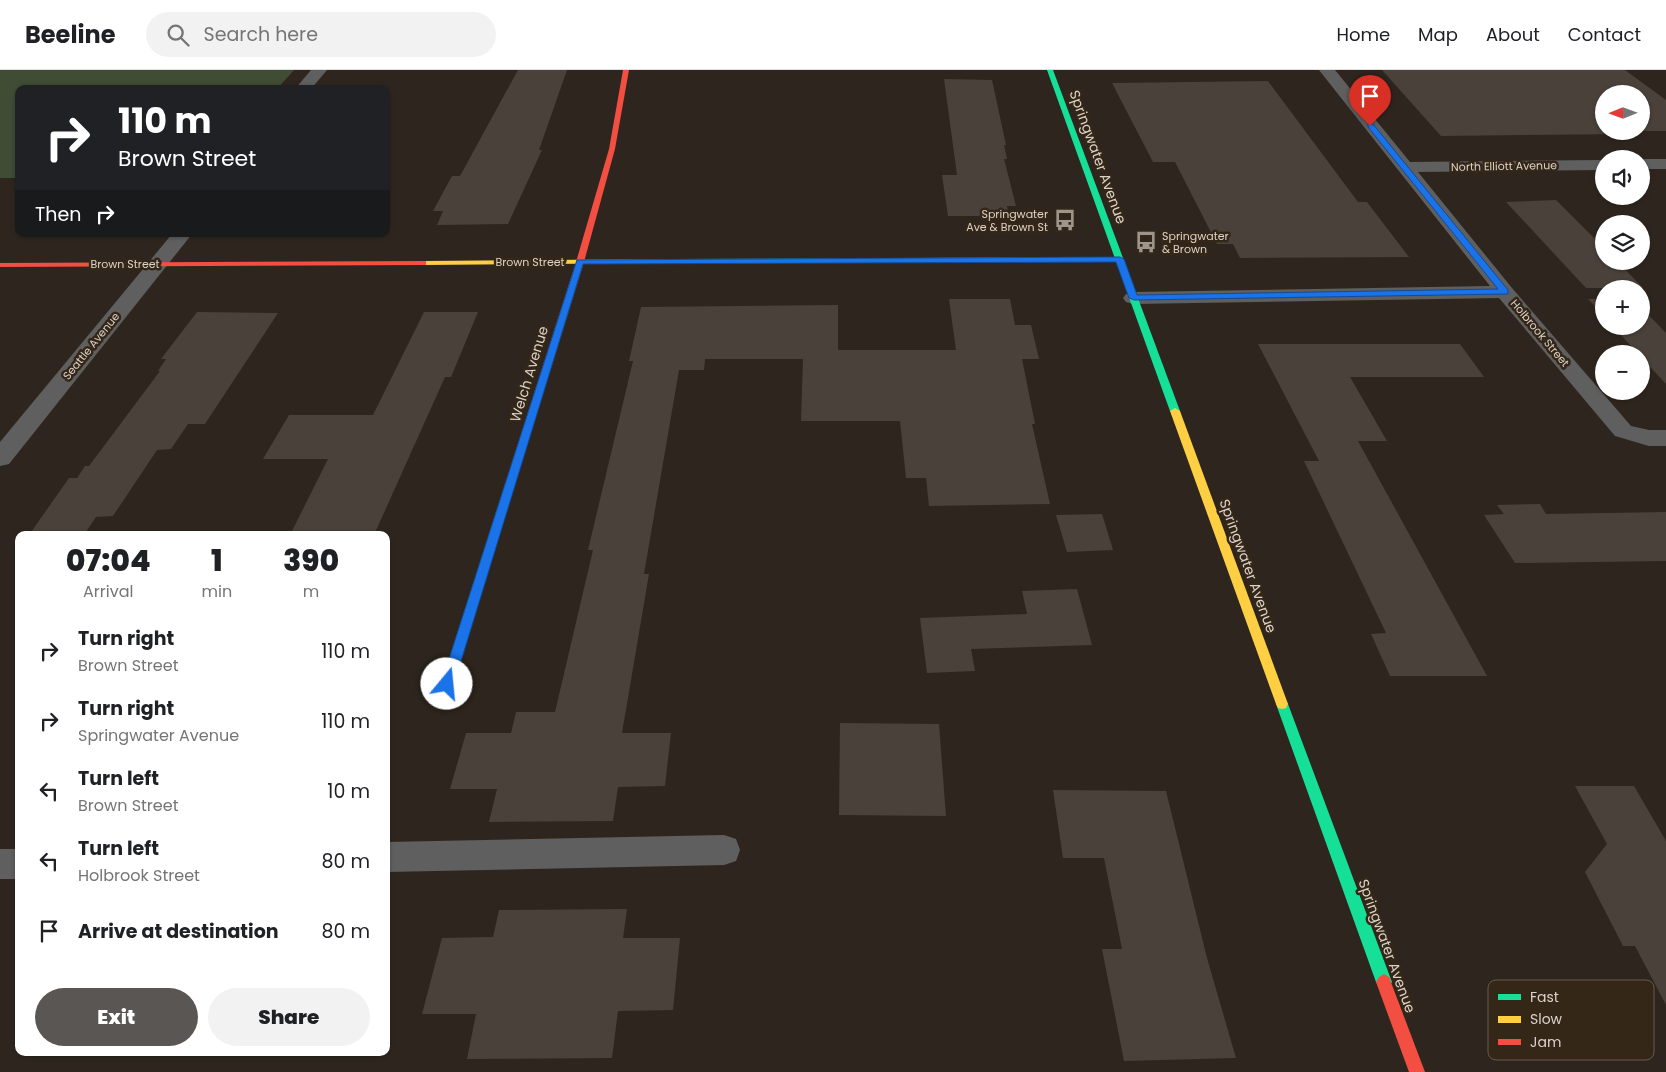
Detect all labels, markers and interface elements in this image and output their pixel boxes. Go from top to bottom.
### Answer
search box [146,12,496,57]
text: Beeline [25,18,116,51]
icon: search [164,21,192,49]
text: Search here [204,21,318,48]
text: Home [1336,22,1390,47]
text: Map [1418,22,1458,47]
text: About [1486,22,1540,47]
text: Contact [1568,22,1641,47]
pin [1349,75,1391,126]
icon: arrive [1356,82,1384,110]
north arrow [1595,85,1650,140]
map controls [1595,85,1650,400]
street label: Springwater Avenue [1064,87,1132,227]
text: 110 m [118,96,212,145]
icon: right [35,105,100,170]
text: Brown Street [118,143,256,174]
button: sound [1595,150,1650,205]
street label: North Elliott Avenue [1451,157,1557,175]
icon: right [91,200,119,228]
text: Then [35,201,81,228]
place label: Springwater Ave & Brown St [966,206,1048,235]
bus stop icon: Springwater Ave & Brown St [1052,207,1078,233]
button: layers [1595,215,1650,270]
place label: Springwater & Brown [1162,228,1229,257]
bus stop icon: Springwater & Brown [1133,229,1159,255]
street label: Brown Street [495,254,565,270]
street label: Brown Street [90,256,160,272]
button: + [1595,280,1650,335]
street label: Holbrook Street [1507,296,1573,370]
street label: Seattle Avenue [59,309,123,383]
street label: Welch Avenue [505,323,553,425]
button: − [1595,345,1650,400]
street label: Springwater Avenue [1214,496,1282,636]
text: 07:04 [66,539,151,582]
text: 1 [211,539,223,582]
text: 390 [283,539,339,582]
text: Arrival [83,580,133,603]
text: min [202,580,232,603]
text: m [303,580,319,603]
text: Turn right [78,625,174,652]
icon: right [35,637,63,665]
text: 110 m [321,638,370,665]
text: Brown Street [78,654,179,677]
position arrow [420,657,472,709]
text: Turn right [78,695,174,722]
icon: right [35,707,63,735]
text: 110 m [321,708,370,735]
text: Springwater Avenue [78,724,239,747]
text: Turn left [78,765,159,792]
icon: left [35,777,63,805]
text: 10 m [327,778,370,805]
text: Brown Street [78,794,179,817]
text: Turn left [78,835,159,862]
icon: left [35,847,63,875]
text: 80 m [321,848,370,875]
text: Holbrook Street [78,864,200,887]
street label: Springwater Avenue [1353,876,1421,1016]
icon: arrive [35,917,63,945]
text: Arrive at destination [78,918,279,945]
text: 80 m [321,918,370,945]
legend [1488,980,1654,1060]
text: Fast [1530,987,1559,1007]
button: Exit [35,988,198,1046]
button: Share [208,988,370,1046]
text: Slow [1530,1009,1563,1029]
text: Jam [1530,1032,1561,1052]

